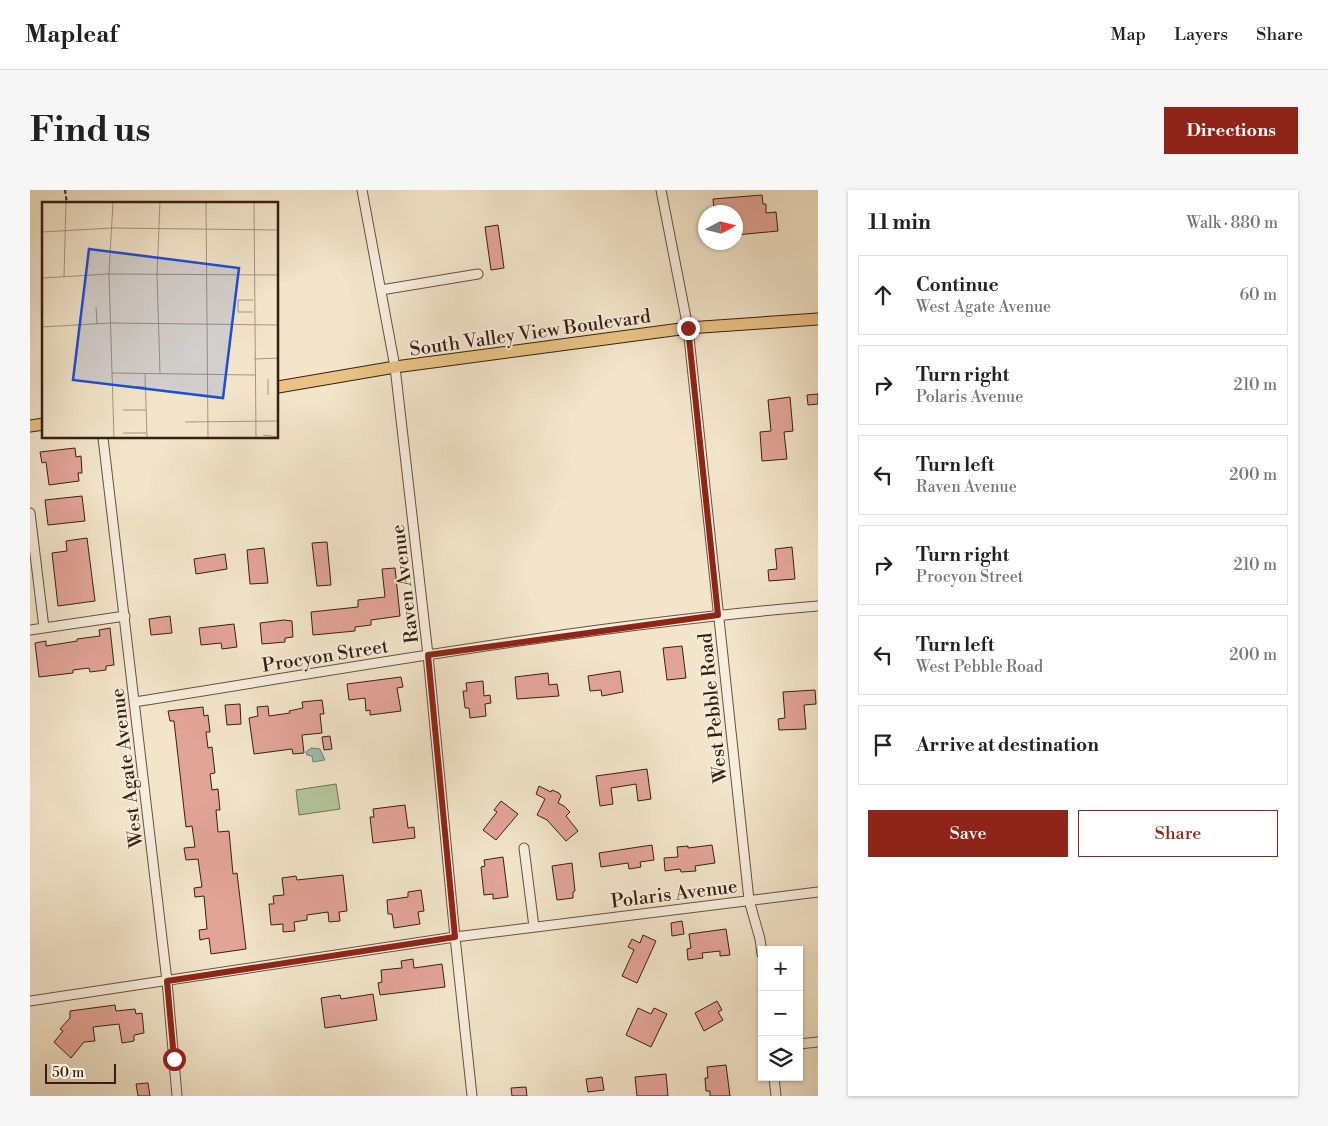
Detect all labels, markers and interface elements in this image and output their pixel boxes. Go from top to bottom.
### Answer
text: Mapleaf [25,20,118,50]
text: Map [1111,23,1146,46]
text: Layers [1174,23,1228,46]
text: Share [1256,23,1303,46]
button: Directions [1164,107,1298,154]
text: Find us [30,109,150,152]
inset map [42,202,279,439]
north arrow [698,205,743,250]
text: 11 min [868,210,931,236]
text: Walk · 880 m [1187,213,1278,233]
text: Continue [916,273,999,297]
icon: ahead [869,281,897,309]
text: 60 m [1239,285,1277,305]
text: West Agate Avenue [916,297,1051,317]
street label: South Valley View Boulevard [408,304,652,362]
route end [677,317,700,340]
text: Turn right [916,363,1009,387]
icon: right [869,371,897,399]
text: 210 m [1233,375,1277,395]
text: Polaris Avenue [916,387,1023,407]
text: Turn left [916,453,995,477]
icon: left [869,461,897,489]
text: 200 m [1229,465,1277,485]
text: Raven Avenue [916,477,1017,497]
street label: Raven Avenue [386,523,424,645]
text: Turn right [916,543,1009,567]
icon: right [869,551,897,579]
text: 210 m [1233,555,1277,575]
text: Procyon Street [916,567,1023,587]
street label: West Pebble Road [693,631,733,785]
text: Turn left [916,633,995,657]
street label: Procyon Street [260,634,390,678]
icon: left [869,641,897,669]
text: 200 m [1229,645,1277,665]
text: West Pebble Road [916,657,1043,677]
street label: West Agate Avenue [105,687,149,850]
icon: arrive [869,731,897,759]
text: Arrive at destination [916,733,1099,757]
button: Save [868,810,1068,857]
button: Share [1078,810,1278,857]
street label: Polaris Avenue [609,874,739,914]
map controls [758,946,803,1081]
button: + [758,946,803,991]
button: − [758,991,803,1036]
button: layers [758,1036,803,1081]
route start [163,1048,186,1071]
scale bar [45,1061,116,1084]
text: 50 m [52,1064,84,1082]

